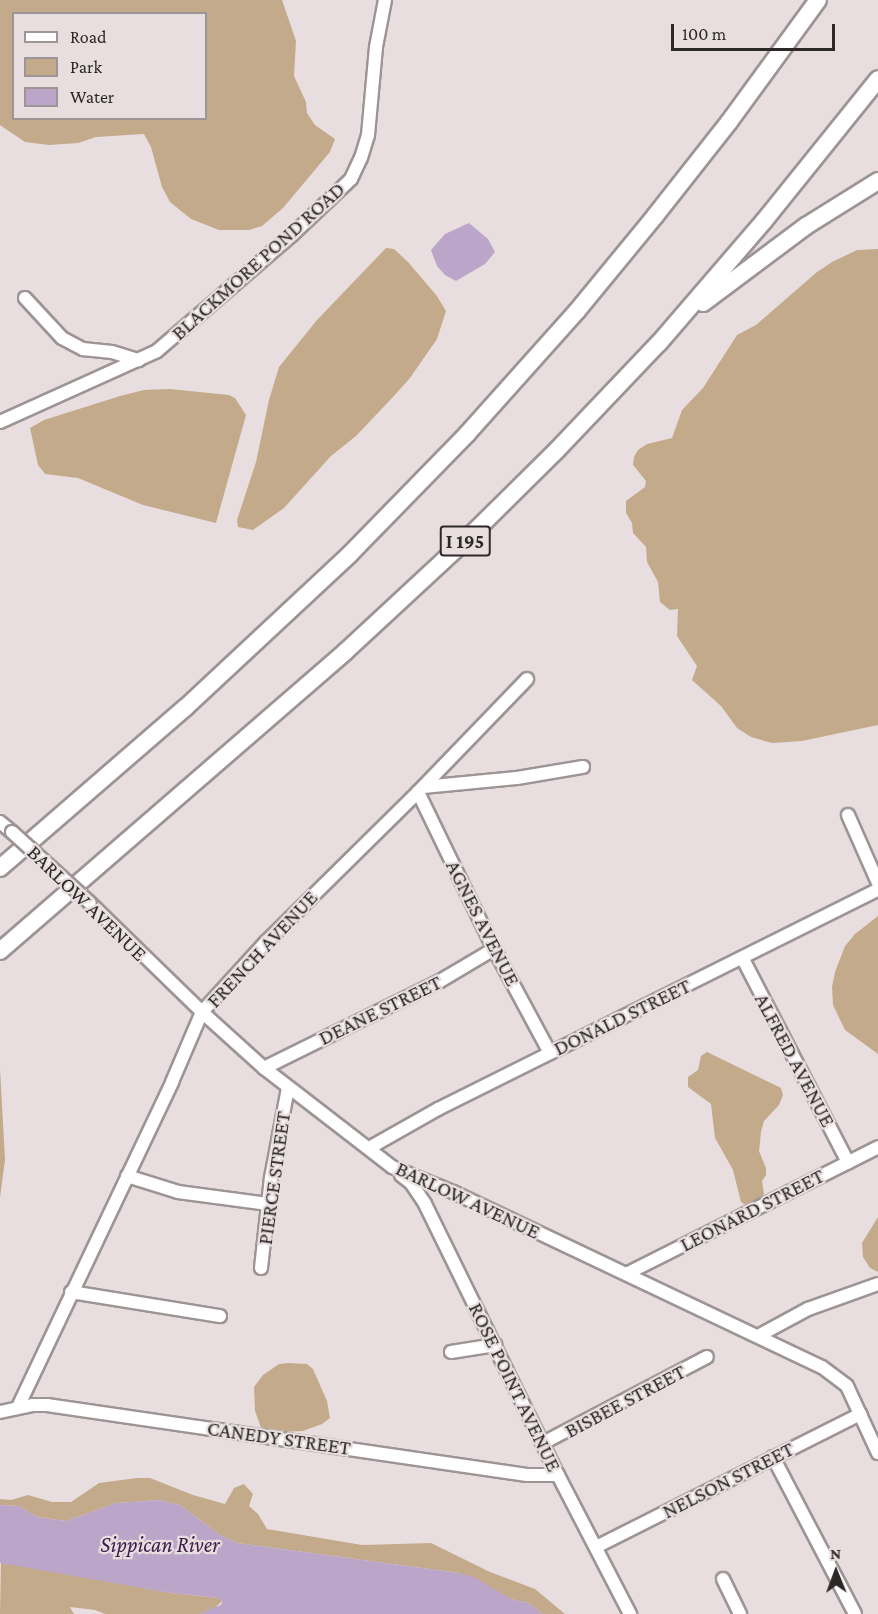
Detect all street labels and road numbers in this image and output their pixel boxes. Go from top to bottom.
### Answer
street label: BLACKMORE POND ROAD [166,177,350,345]
road number: I 195 [440,524,490,558]
street label: BARLOW AVENUE [22,840,152,966]
street label: AGNES AVENUE [440,856,526,990]
street label: FRENCH AVENUE [201,885,323,1013]
street label: DEANE STREET [314,969,446,1051]
street label: DONALD STREET [549,973,695,1061]
street label: ALFRED AVENUE [749,989,841,1131]
street label: PIERCE STREET [252,1110,296,1246]
street label: BARLOW AVENUE [392,1156,544,1244]
street label: LEONARD STREET [676,1163,828,1257]
street label: ROSE POINT AVENUE [463,1299,567,1475]
street label: BISBEE STREET [560,1359,690,1443]
street label: CANEDY STREET [206,1415,352,1461]
street label: NELSON STREET [658,1436,798,1524]

